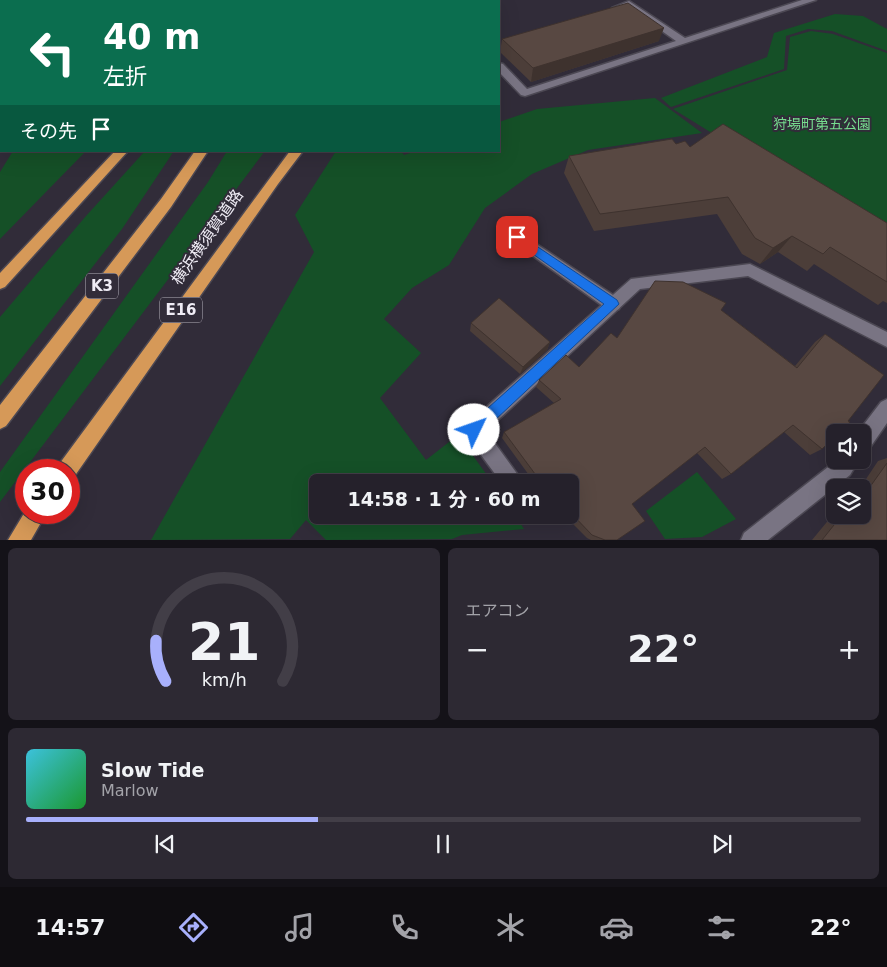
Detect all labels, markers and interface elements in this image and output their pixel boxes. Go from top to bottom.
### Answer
text: 40 m [103,17,200,57]
icon: left [20,20,85,85]
text: 左折 [103,64,147,89]
icon: arrive [87,115,115,143]
park label: 狩場町第五公園 [773,116,871,132]
text: その先 [20,120,77,142]
street label: 横浜横須賀道路 [167,186,247,288]
pin [496,216,538,258]
icon: arrive [503,223,531,251]
road number: K3 [86,274,118,298]
road number: E16 [160,298,202,322]
position arrow [447,403,499,455]
map controls [826,424,871,524]
button: sound [826,424,871,469]
speed limit sign: 30 [15,459,80,524]
button: layers [826,479,871,524]
text: 14:58 · 1 分 · 60 m [347,488,541,510]
text: エアコン [466,601,530,620]
text: 21 [188,612,260,672]
text: 22° [627,627,699,671]
text: − [466,633,489,666]
text: + [838,633,861,666]
text: km/h [201,669,246,690]
text: Slow Tide [101,759,204,781]
text: Marlow [101,781,159,800]
icon: previous [151,830,179,858]
icon: pause [429,830,457,858]
icon: next [708,830,736,858]
icon: directions [176,910,211,945]
icon: music [282,910,317,945]
icon: phone [387,910,422,945]
icon: climate [493,910,528,945]
icon: car [599,910,634,945]
icon: filters [704,910,739,945]
text: 14:57 [35,915,105,940]
text: 22° [810,915,852,940]

